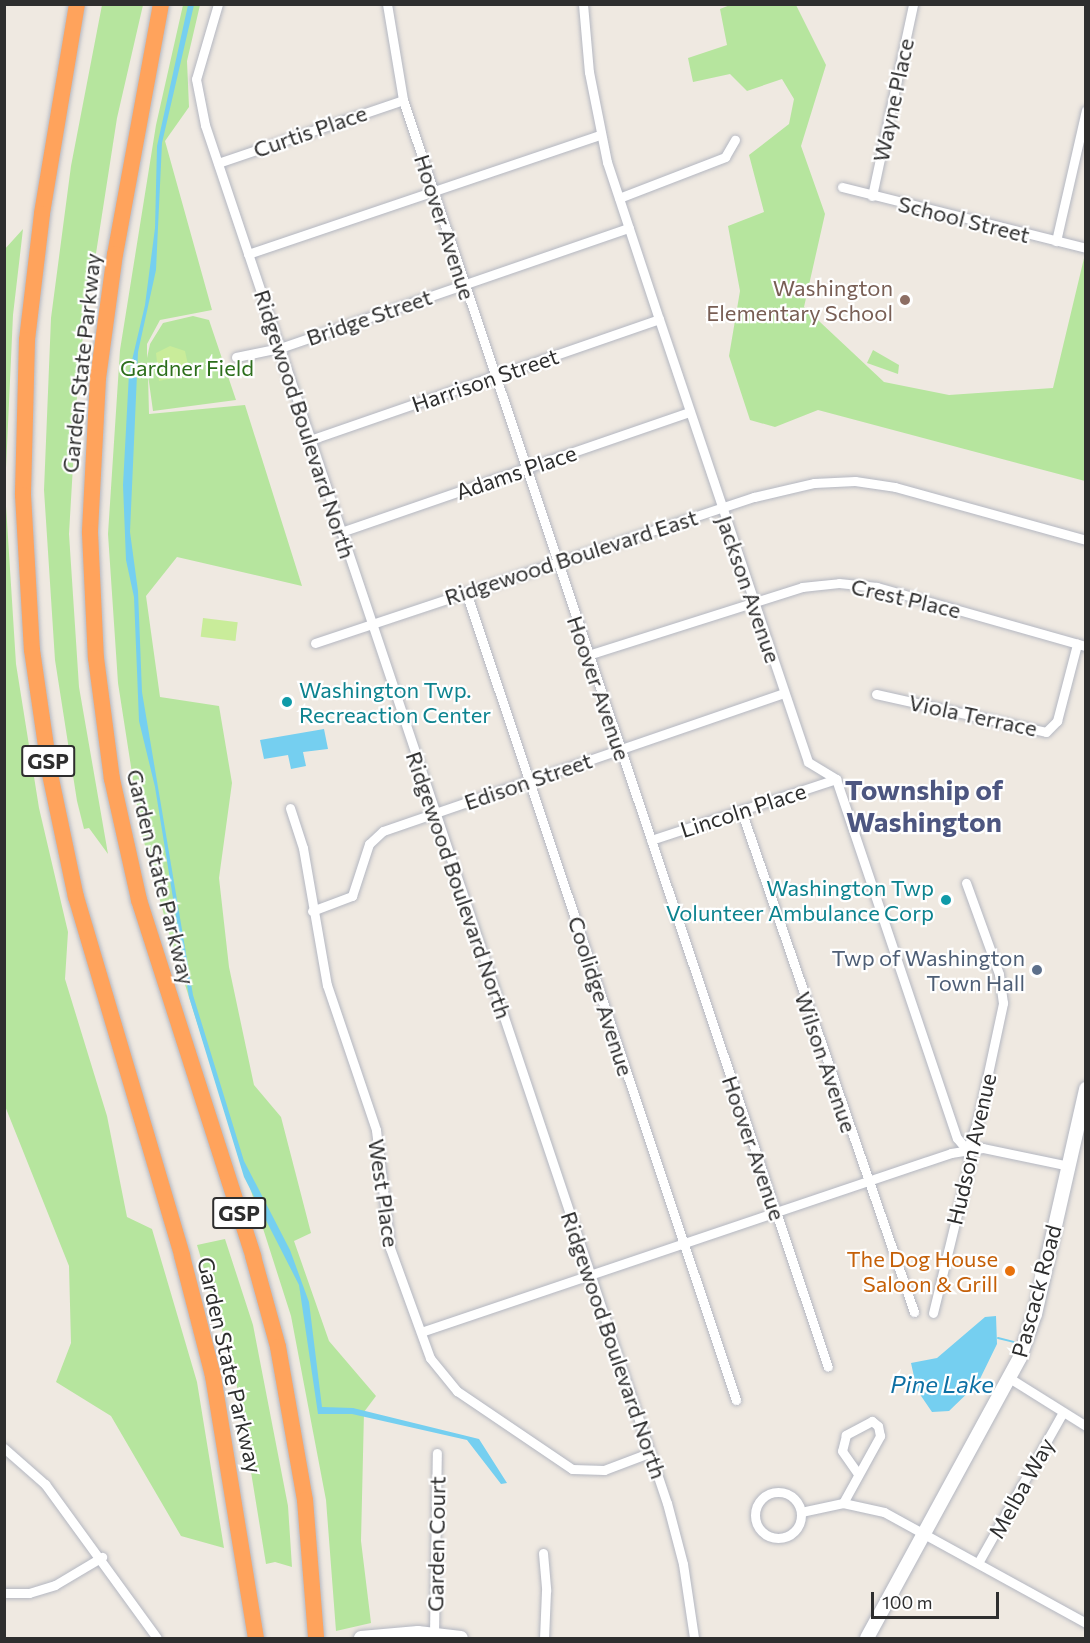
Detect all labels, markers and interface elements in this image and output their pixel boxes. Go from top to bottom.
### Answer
street label: Wayne Place [867,36,919,164]
street label: Curtis Place [250,99,370,163]
street label: Hoover Avenue [409,151,481,303]
street label: School Street [895,190,1033,248]
street label: Garden State Parkway [56,252,106,474]
place label: Washington Elementary School [706,274,893,326]
street label: Bridge Street [303,283,435,351]
street label: Ridgewood Boulevard North [249,286,361,562]
marker: Washington Elementary School [898,293,912,307]
street label: Harrison Street [408,343,562,417]
park label: Gardner Field [120,355,254,381]
street label: Adams Place [452,439,580,505]
street label: Ridgewood Boulevard East [441,504,701,610]
street label: Jackson Avenue [711,512,787,666]
street label: Crest Place [849,573,963,623]
street label: Hoover Avenue [562,612,636,764]
place label: Washington Twp. Recreaction Center [299,676,491,728]
street label: Viola Terrace [906,689,1040,741]
marker: Washington Twp. Recreaction Center [280,695,294,709]
road number: GSP [21,743,75,779]
street label: Edison Street [461,747,595,815]
street label: Ridgewood Boulevard North [401,748,517,1022]
street label: Garden State Parkway [121,767,201,987]
district label: Township of Washington [845,772,1003,838]
street label: Lincoln Place [677,777,809,843]
place label: Washington Twp Volunteer Ambulance Corp [666,874,934,926]
marker: Washington Twp Volunteer Ambulance Corp [939,893,953,907]
street label: Coolidge Avenue [563,913,639,1079]
place label: Twp of Washington Town Hall [831,944,1025,996]
marker: Twp of Washington Town Hall [1030,963,1044,977]
street label: Wilson Avenue [790,988,862,1136]
street label: Hudson Avenue [941,1071,1001,1227]
street label: Hoover Avenue [717,1072,791,1224]
street label: West Place [363,1137,405,1249]
road number: GSP [212,1195,266,1231]
street label: Ridgewood Boulevard North [556,1208,672,1482]
street label: Pascack Road [1006,1222,1066,1360]
place label: The Dog House Saloon & Grill [846,1245,998,1296]
street label: Garden State Parkway [192,1254,268,1476]
marker: The Dog House Saloon & Grill [1003,1264,1017,1278]
water label: Pine Lake [890,1370,994,1398]
street label: Melba Way [983,1433,1059,1543]
street label: Garden Court [422,1476,450,1612]
scale bar [874,1580,1002,1618]
text: 100 m [882,1591,932,1613]

